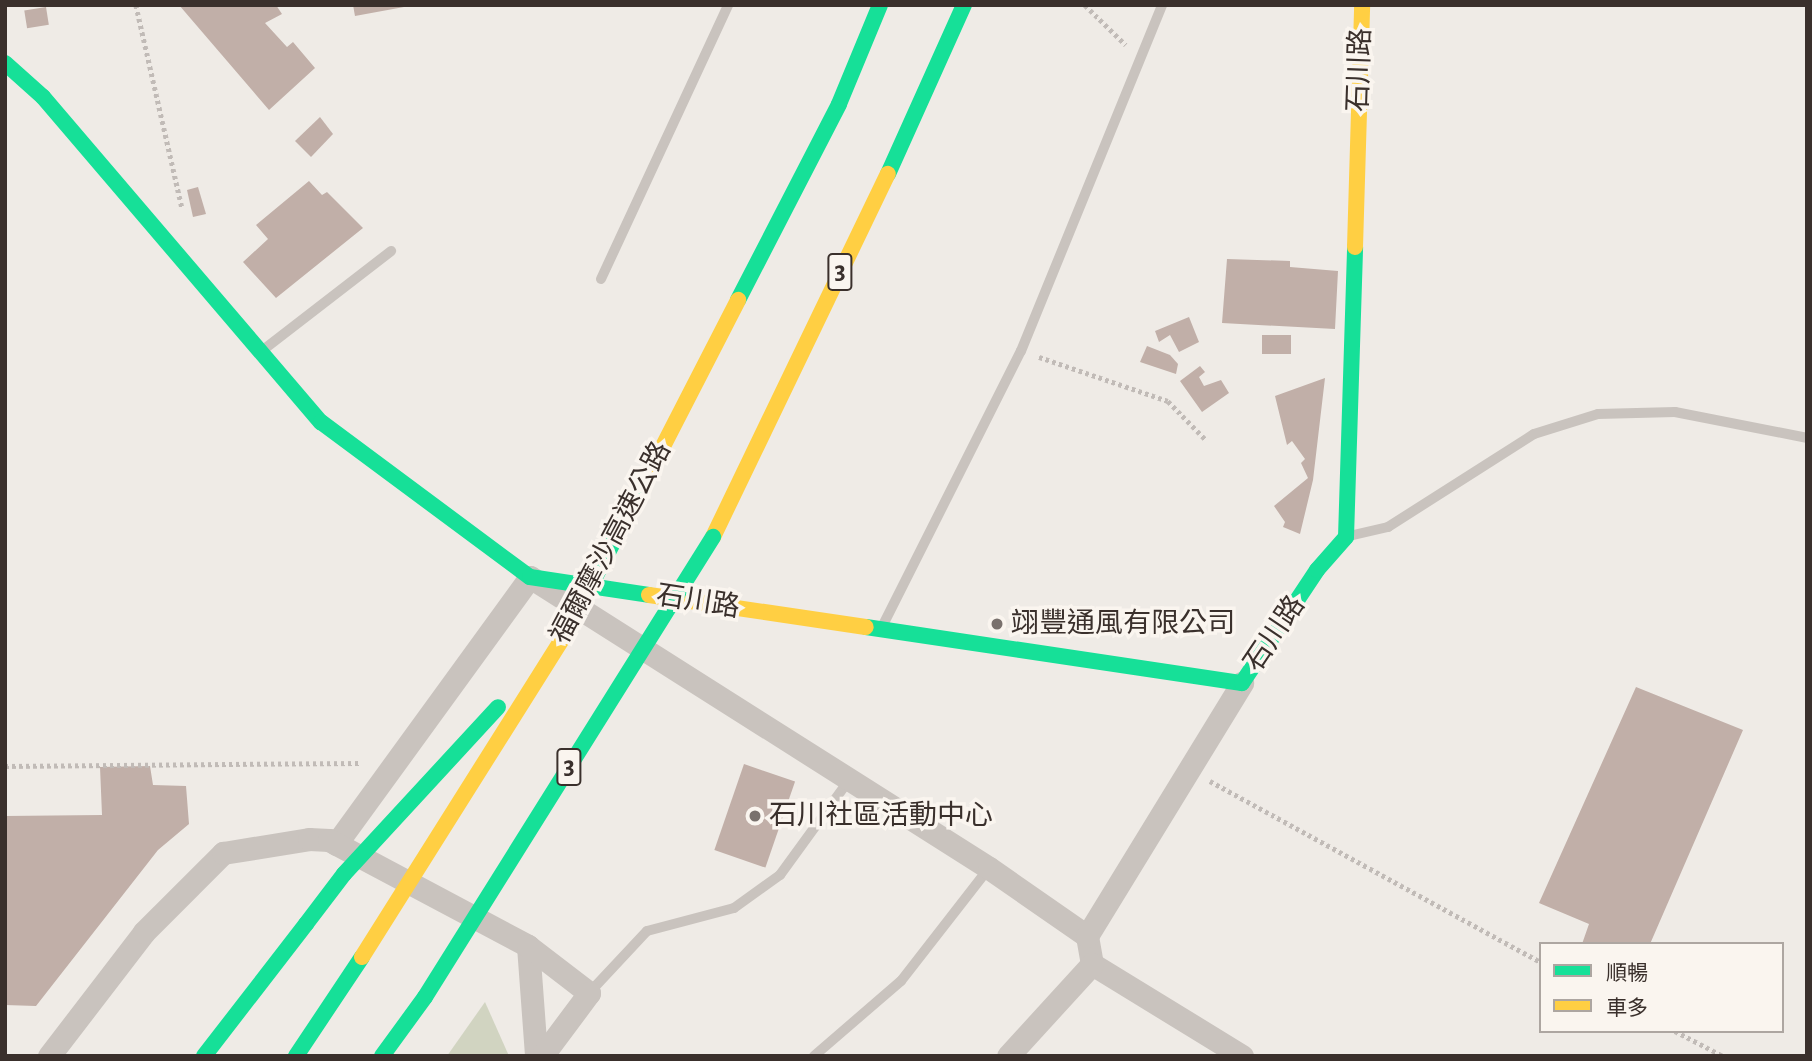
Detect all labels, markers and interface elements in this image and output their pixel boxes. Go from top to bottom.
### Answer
street label: 石川路 [1342,27,1378,113]
road number: 3 [826,249,854,294]
street label: 福爾摩沙高速公路 [544,436,678,650]
street label: 石川路 [654,579,742,625]
street label: 石川路 [1238,590,1312,678]
place label: 翊豐通風有限公司 [1011,607,1235,641]
marker: 翊豐通風有限公司 [989,616,1005,632]
road number: 3 [555,744,583,790]
place label: 石川社區活動中心 [769,799,993,833]
marker: 石川社區活動中心 [747,808,763,824]
legend [1539,942,1784,1033]
text: 順暢 [1606,963,1648,984]
text: 車多 [1606,998,1648,1019]

